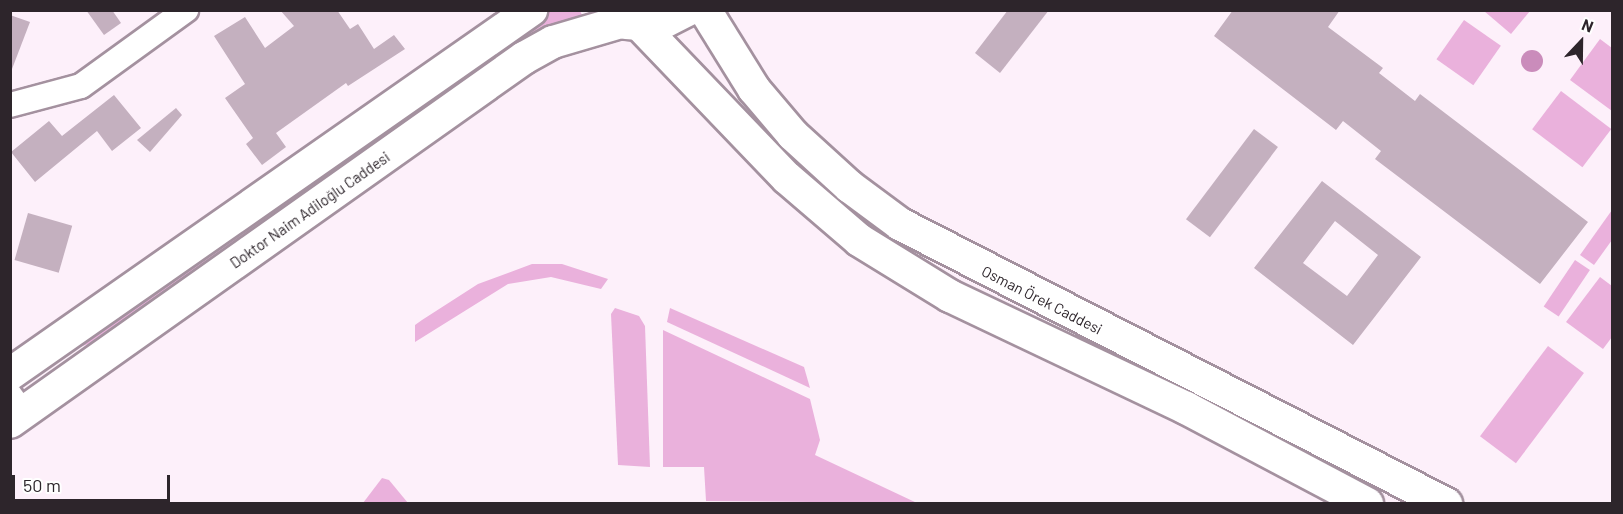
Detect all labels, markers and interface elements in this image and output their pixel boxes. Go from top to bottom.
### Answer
north arrow [1551,12,1611,72]
text: N [1579,14,1596,36]
street label: Doktor Naim Adiloğlu Caddesi [227,148,393,272]
street label: Osman Örek Caddesi [979,262,1105,338]
scale bar [15,463,172,501]
text: 50 m [23,474,61,496]

